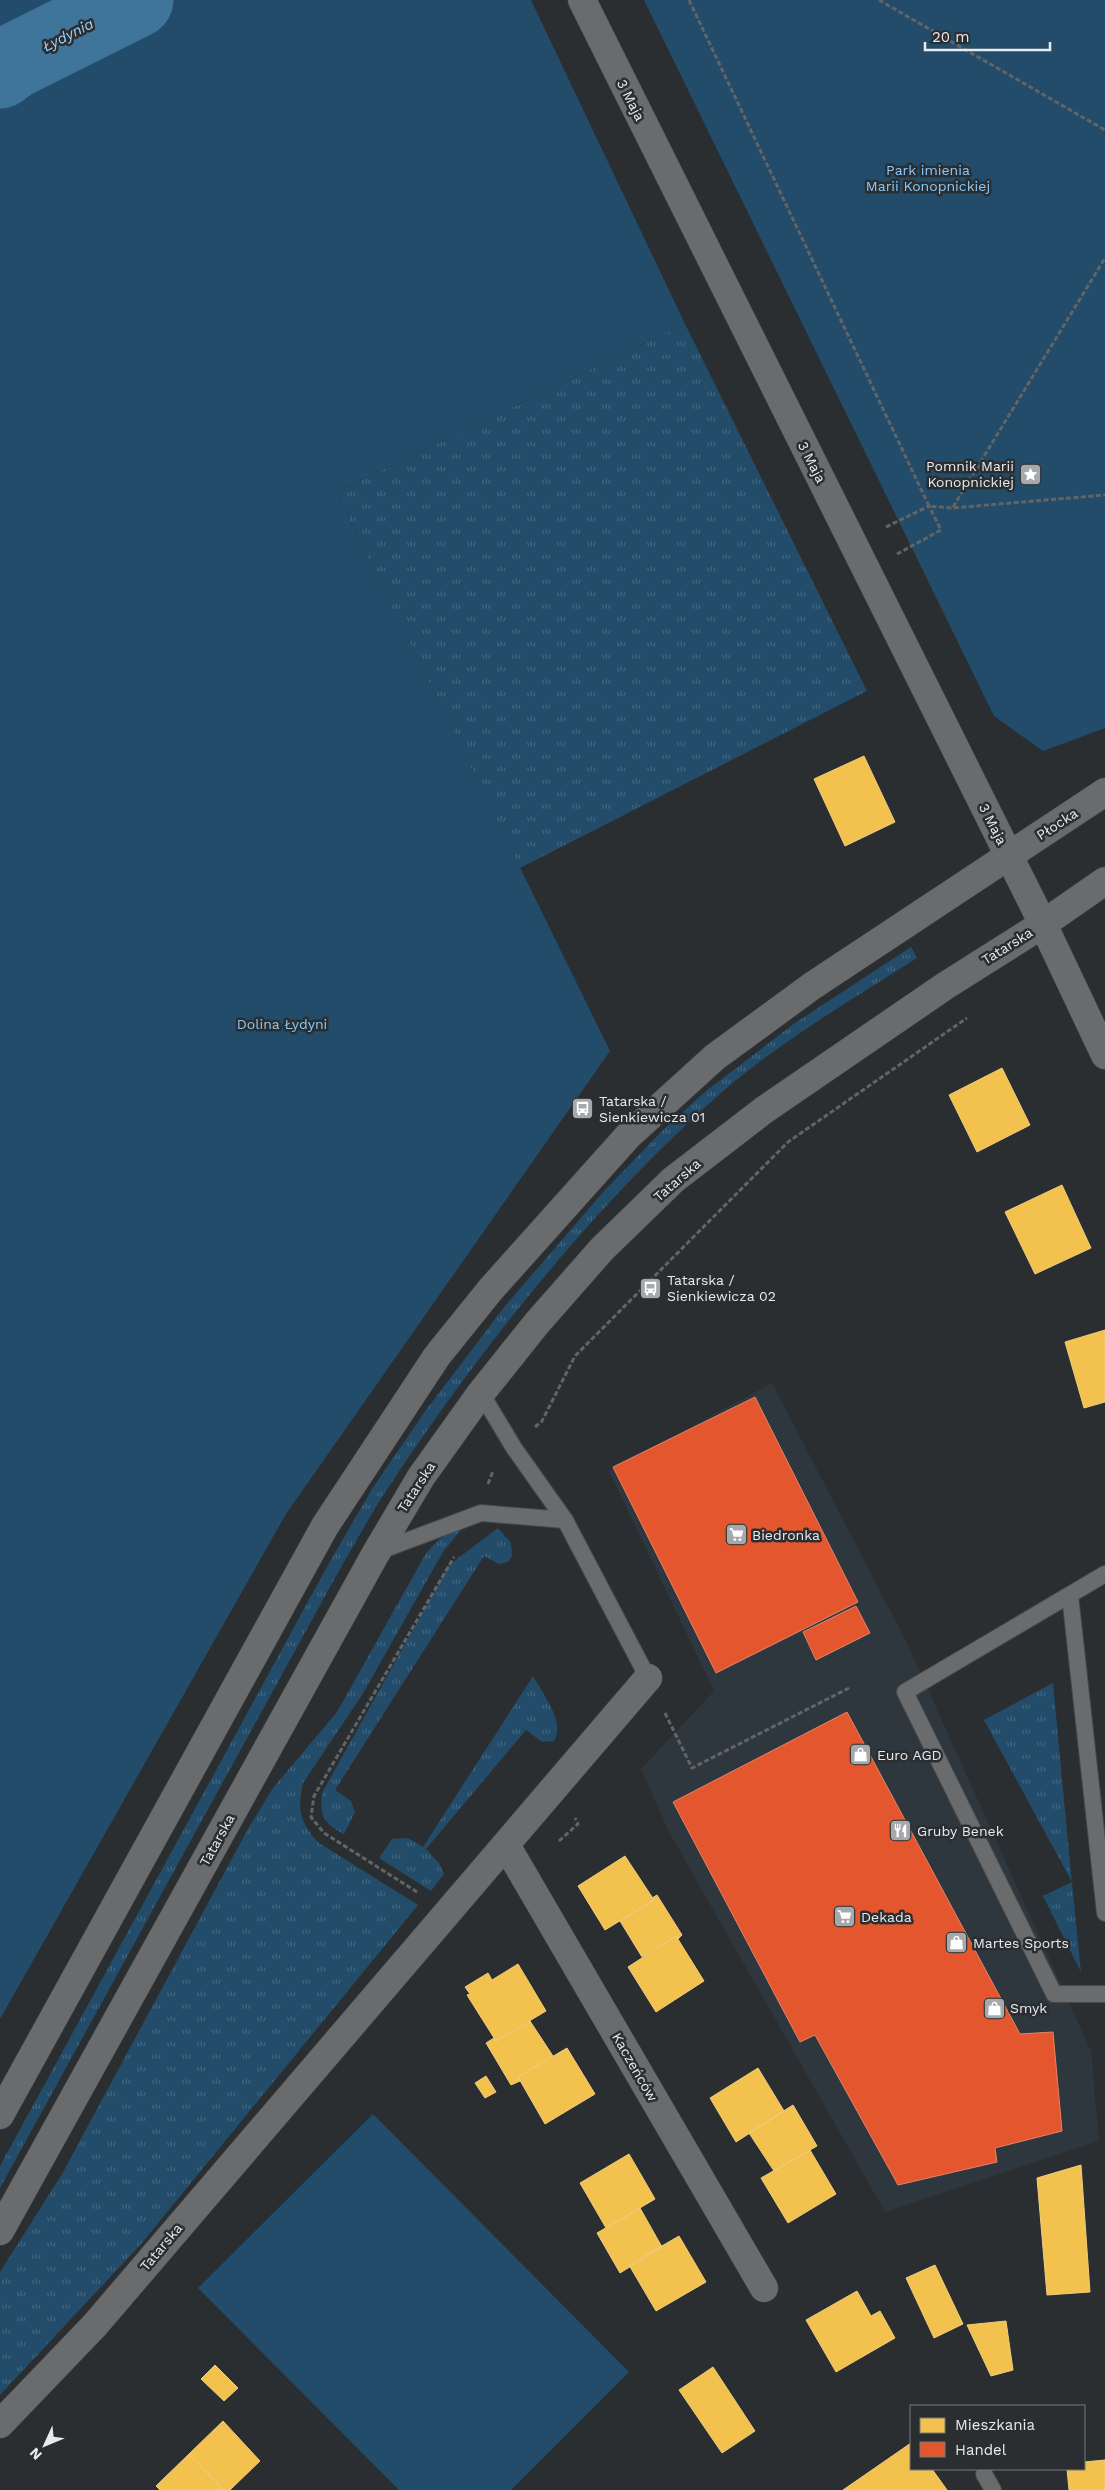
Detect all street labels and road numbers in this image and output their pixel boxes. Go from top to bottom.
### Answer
street label: 3 Maja [614,77,648,123]
street label: 3 Maja [795,439,829,485]
street label: 3 Maja [976,801,1010,847]
street label: Płocka [1034,805,1081,843]
street label: Tatarska [979,924,1035,968]
street label: Tatarska [650,1155,704,1205]
street label: Tatarska [394,1459,438,1515]
street label: Tatarska [196,1811,238,1869]
street label: Kaczeńców [609,2030,661,2104]
street label: Tatarska [137,2220,185,2274]

